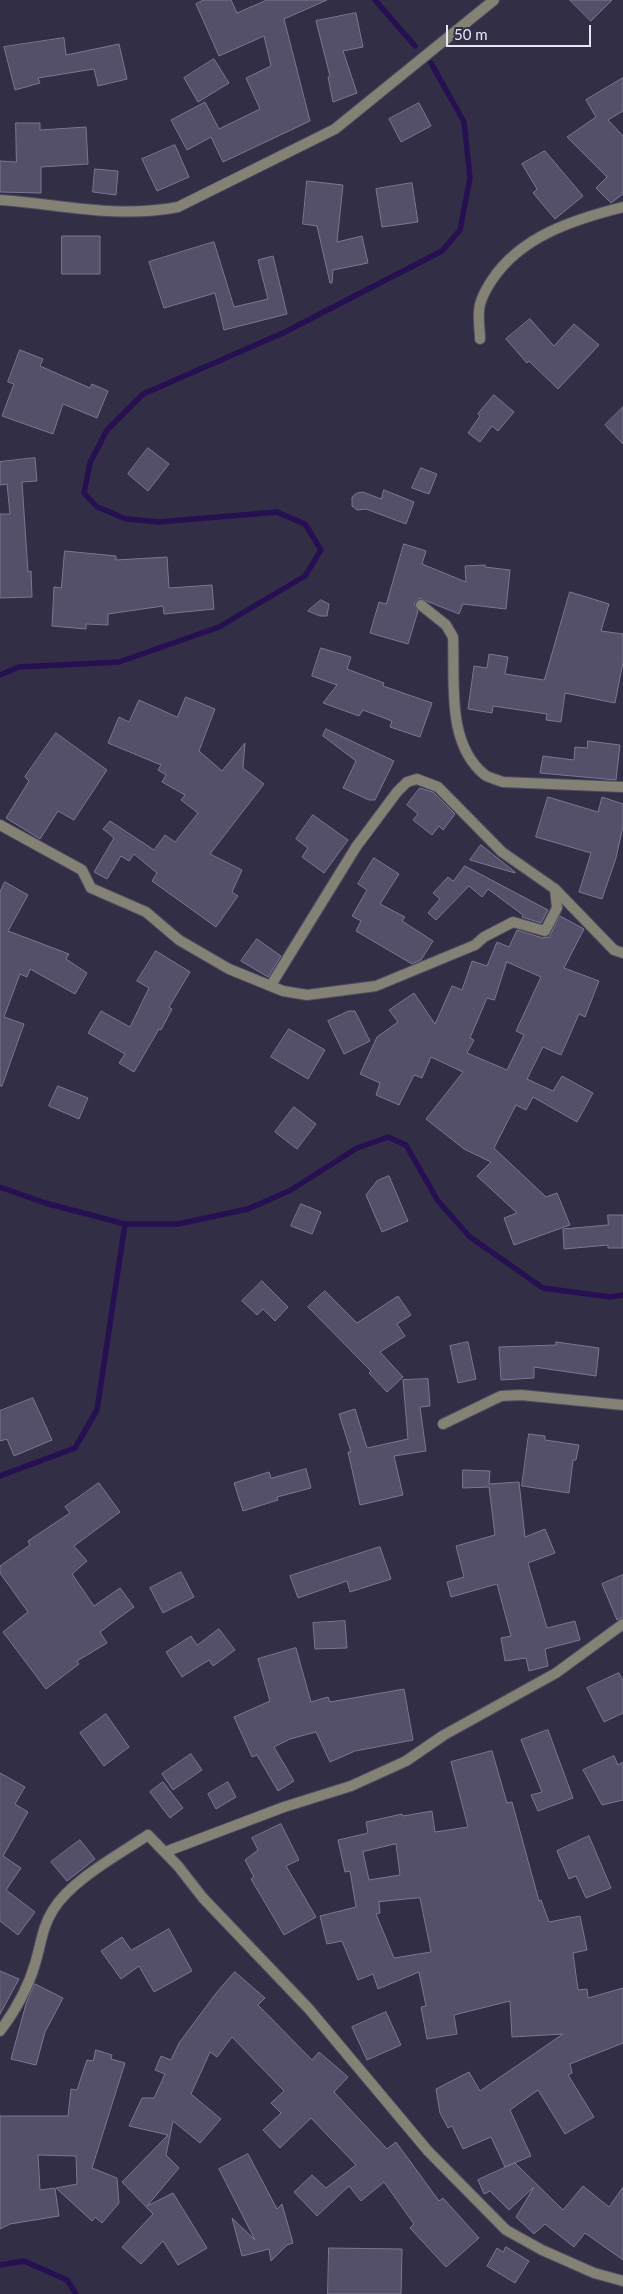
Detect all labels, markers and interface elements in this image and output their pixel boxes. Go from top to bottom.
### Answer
scale bar [448,15,593,47]
text: 50 m [454,25,488,43]

